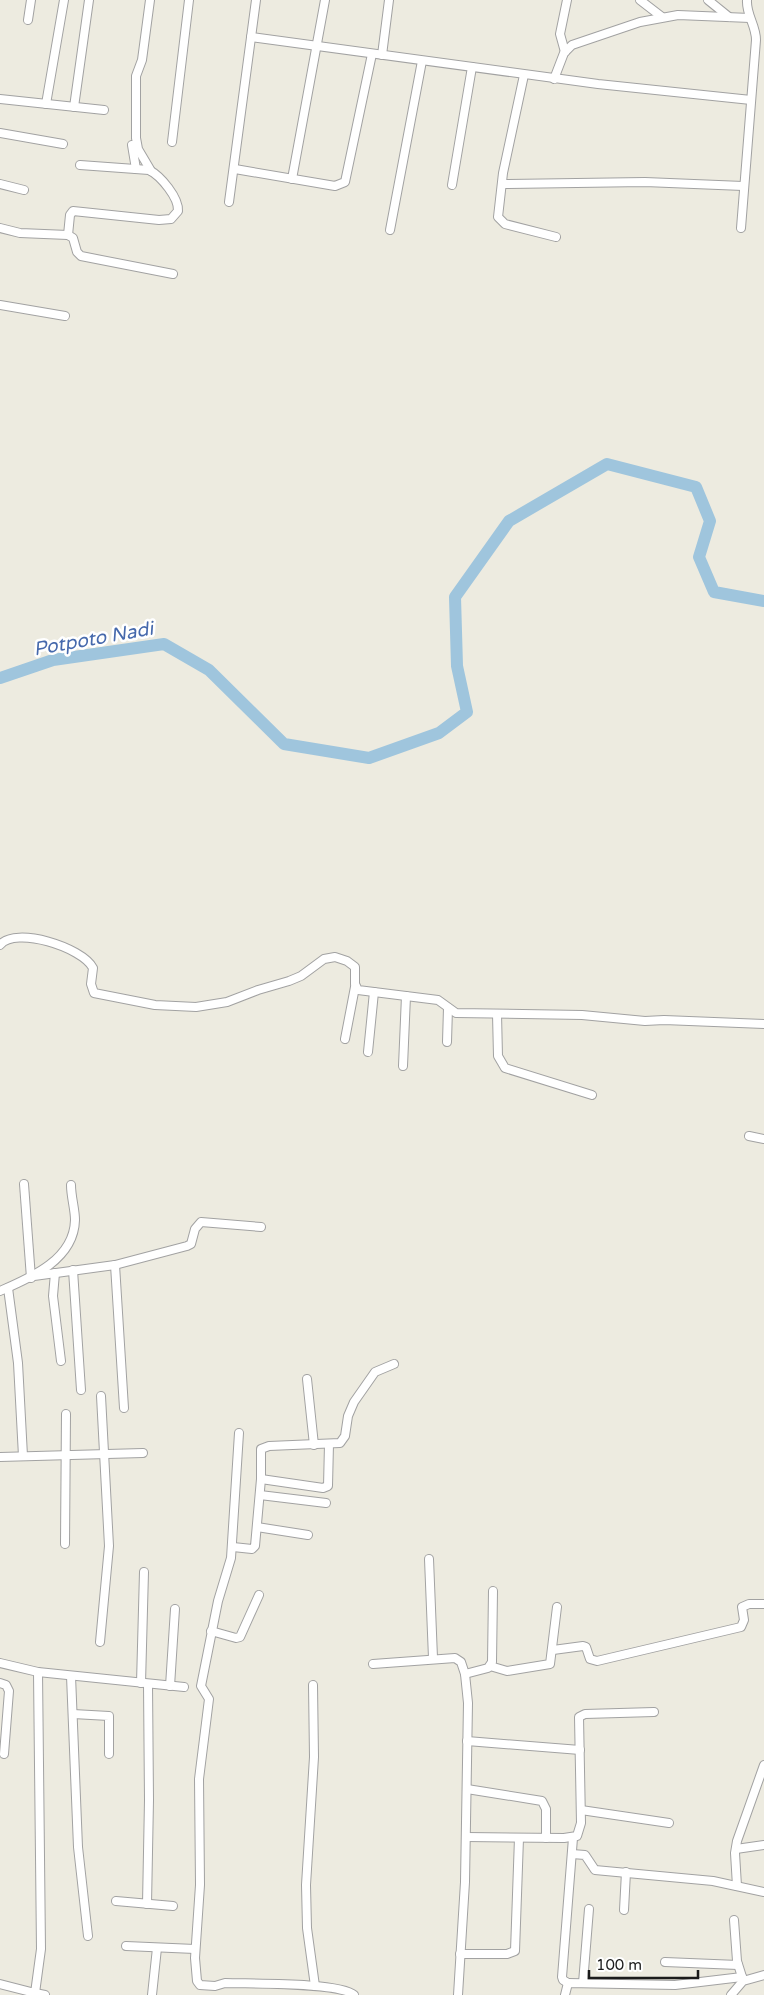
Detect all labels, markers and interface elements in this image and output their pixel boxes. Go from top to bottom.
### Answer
water label: Potpoto Nadi [32,617,157,660]
scale bar [589,1948,698,1980]
text: 100 m [596,1956,642,1974]

